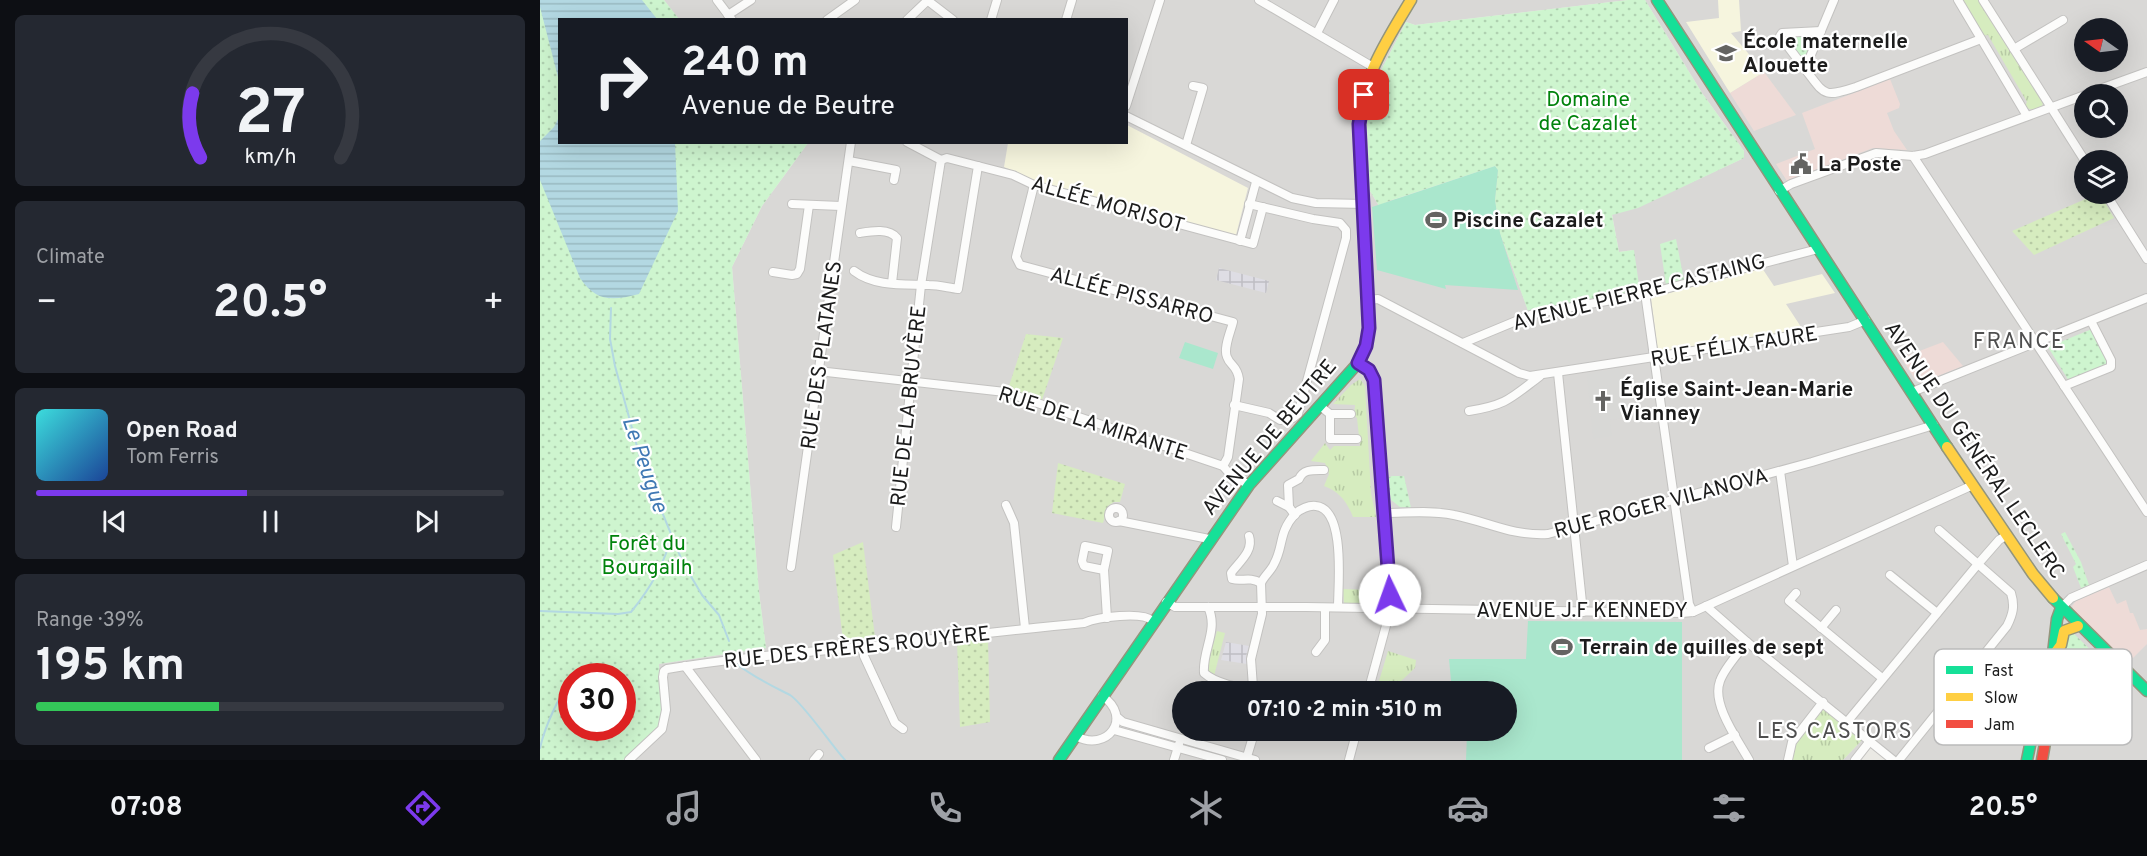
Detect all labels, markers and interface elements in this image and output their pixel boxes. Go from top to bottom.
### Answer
north arrow [2074,18,2128,72]
map controls [2074,18,2128,204]
place label: École maternelle Alouette [1743,28,1908,80]
text: 240 m [681,38,809,91]
school or university icon: École maternelle Alouette [1714,41,1738,65]
icon: right [582,42,660,120]
pin [1338,69,1389,120]
text: 27 [234,77,306,156]
icon: arrive [1347,78,1380,111]
button: search [2074,84,2128,138]
park label: Domaine de Cazalet [1539,87,1637,138]
text: Avenue de Beutre [681,90,895,124]
text: km/h [244,144,296,171]
button: layers [2074,150,2128,204]
public building icon: La Poste [1789,152,1813,176]
place label: La Poste [1818,152,1902,179]
street label: ALLÉE MORISOT [1028,170,1188,240]
sports icon: Piscine Cazalet [1424,208,1448,232]
place label: Piscine Cazalet [1453,208,1603,235]
text: Climate [36,245,105,271]
street label: AVENUE PIERRE CASTAING [1510,249,1769,338]
street label: RUE DES PLATANES [796,259,849,451]
street label: ALLÉE PISSARRO [1047,261,1217,331]
text: 20.5° [213,276,327,333]
text: − [36,283,57,325]
text: + [483,283,504,325]
street label: RUE DE LA BRUYÈRE [885,304,933,508]
street label: AVENUE DU GÉNÉRAL LECLERC [1877,316,2071,585]
street label: RUE FÉLIX FAURE [1649,320,1820,374]
district label: FRANCE [1973,329,2065,356]
street label: AVENUE DE BEUTRE [1197,354,1344,522]
place label: Église Saint-Jean-Marie Vianney [1620,376,1853,428]
street label: RUE DE LA MIRANTE [994,381,1191,468]
church icon: Église Saint-Jean-Marie Vianney [1591,389,1615,413]
water label: Le Peugue [615,413,673,517]
text: Open Road [126,418,238,445]
text: Tom Ferris [126,445,219,471]
street label: RUE ROGER VILANOVA [1551,463,1771,546]
icon: previous [98,505,131,538]
icon: pause [254,505,287,538]
icon: next [410,505,443,538]
park label: Forêt du Bourgailh [602,531,692,582]
position arrow [1358,563,1422,627]
street label: AVENUE J.F KENNEDY [1476,598,1688,625]
text: Range · 39% [36,608,144,634]
street label: RUE DES FRÈRES ROUYÈRE [723,620,992,676]
sports icon: Terrain de quilles de sept [1550,635,1574,659]
place label: Terrain de quilles de sept [1579,635,1824,662]
text: 195 km [36,639,185,696]
legend [1934,649,2132,745]
text: Fast [1984,662,2014,682]
speed limit sign: 30 [558,663,636,741]
text: Slow [1984,689,2018,709]
text: 07:10 · 2 min · 510 m [1247,697,1442,724]
text: Jam [1984,716,2015,736]
district label: LES CASTORS [1757,719,1913,746]
icon: directions [402,787,444,829]
icon: music [663,787,705,829]
icon: phone [924,787,966,829]
icon: climate [1185,787,1227,829]
icon: car [1447,787,1489,829]
icon: filters [1708,787,1750,829]
text: 07:08 [110,791,183,825]
text: 20.5° [1969,791,2037,825]

